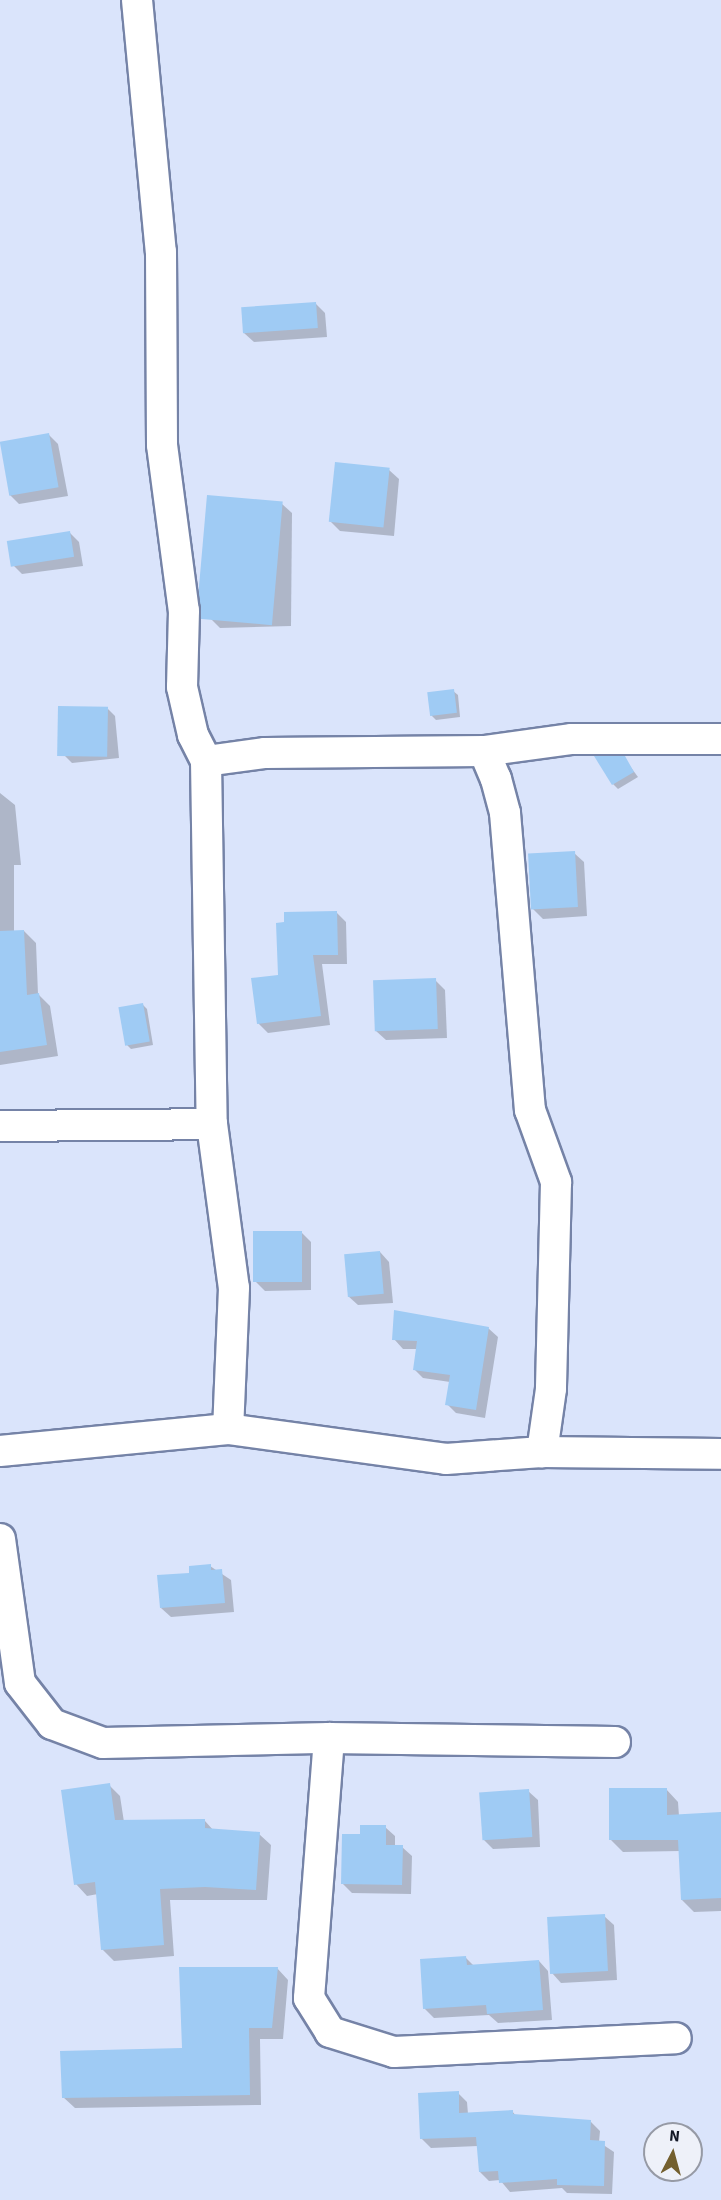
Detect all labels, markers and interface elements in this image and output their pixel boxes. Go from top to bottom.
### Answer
north arrow [643,2122,703,2182]
text: N [668,2125,681,2148]

